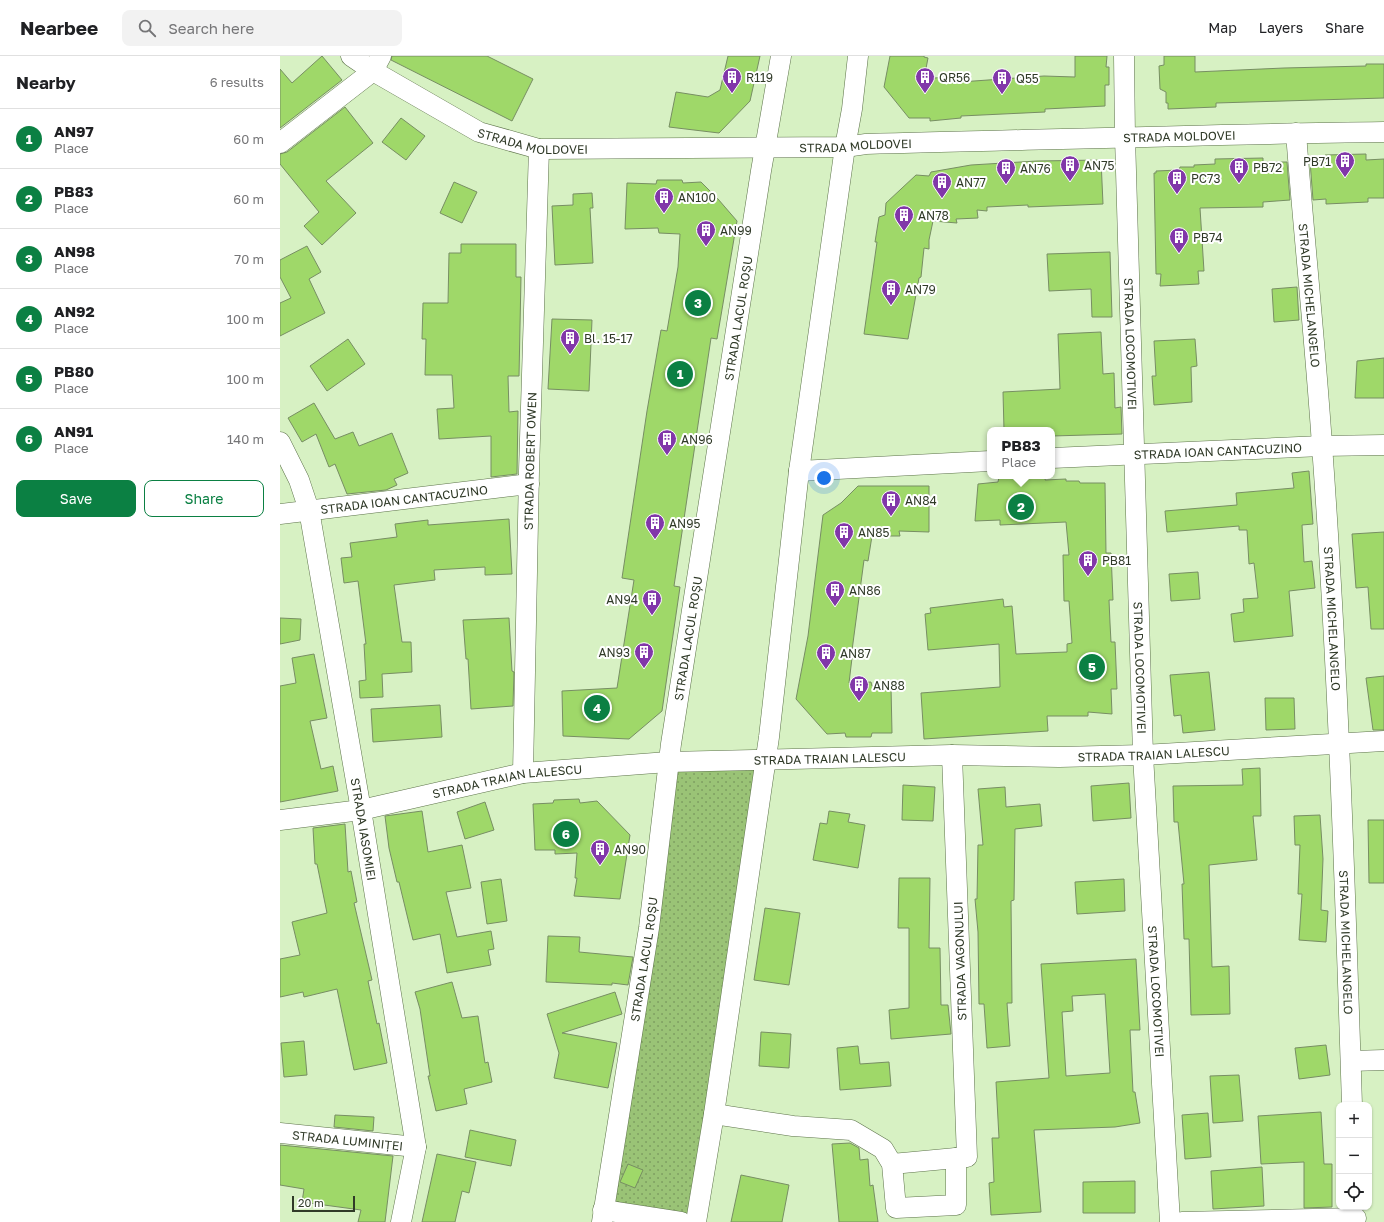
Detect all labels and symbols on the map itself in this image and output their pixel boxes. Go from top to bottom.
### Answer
building icon: R119 [721,66,743,94]
building icon: QR56 [914,66,936,94]
building icon: Q55 [991,67,1013,95]
place label: R119 [746,70,773,85]
place label: QR56 [939,70,970,85]
place label: Q55 [1016,71,1039,86]
street label: STRADA MOLDOVEI [476,124,588,157]
street label: STRADA MOLDOVEI [1123,127,1236,145]
street label: STRADA MOLDOVEI [799,135,912,155]
building icon: PB71 [1334,150,1356,178]
building icon: AN75 [1059,154,1081,182]
place label: PB71 [1303,154,1331,169]
building icon: PB72 [1228,156,1250,184]
building icon: AN76 [995,157,1017,185]
place label: AN75 [1084,158,1115,173]
place label: PB72 [1253,160,1282,175]
place label: AN76 [1020,161,1051,176]
building icon: PC73 [1166,167,1188,195]
building icon: AN77 [931,171,953,199]
place label: PC73 [1191,171,1220,186]
place label: AN77 [956,175,986,190]
building icon: AN100 [653,186,675,214]
place label: AN100 [678,190,716,205]
building icon: AN78 [893,204,915,232]
place label: AN78 [918,208,949,223]
building icon: AN99 [695,219,717,247]
place label: AN99 [720,223,752,238]
street label: STRADA MICHELANGELO [1296,223,1324,368]
building icon: PB74 [1168,226,1190,254]
place label: PB74 [1193,230,1223,245]
street label: STRADA LACUL ROȘU [721,255,755,382]
building icon: AN79 [880,278,902,306]
street label: STRADA LOCOMOTIVEI [1122,278,1140,410]
place label: AN79 [905,282,936,297]
pin: 3 [685,288,711,318]
building icon: Bl. 15-17 [559,327,581,355]
place label: Bl. 15-17 [584,331,633,346]
pin: 1 [667,359,693,389]
street label: STRADA ROBERT OWEN [520,392,539,530]
building icon: AN96 [656,428,678,456]
place label: AN96 [681,432,713,447]
street label: STRADA IOAN CANTACUZINO [1133,439,1302,462]
your location [814,468,834,488]
street label: STRADA IOAN CANTACUZINO [320,482,489,517]
building icon: AN84 [880,489,902,517]
pin: 2 [1008,492,1034,522]
place label: AN84 [905,493,937,508]
building icon: AN95 [644,512,666,540]
place label: AN95 [669,516,700,531]
building icon: AN85 [833,521,855,549]
place label: AN85 [858,525,889,540]
street label: STRADA MICHELANGELO [1321,546,1344,691]
building icon: PB81 [1077,549,1099,577]
place label: PB81 [1102,553,1131,568]
street label: STRADA LACUL ROȘU [670,575,705,702]
building icon: AN86 [824,579,846,607]
place label: AN86 [849,583,881,598]
building icon: AN94 [641,588,663,616]
place label: AN94 [606,592,638,607]
street label: STRADA LOCOMOTIVEI [1131,602,1150,734]
building icon: AN93 [633,641,655,669]
building icon: AN87 [815,642,837,670]
place label: AN93 [599,645,630,660]
place label: AN87 [840,646,871,661]
pin: 5 [1079,652,1105,682]
building icon: AN88 [848,674,870,702]
place label: AN88 [873,678,905,693]
pin: 4 [584,693,610,723]
street label: STRADA TRAIAN LALESCU [1077,742,1230,764]
street label: STRADA TRAIAN LALESCU [754,749,906,767]
street label: STRADA TRAIAN LALESCU [431,761,583,801]
street label: STRADA IASOMIEI [348,777,380,882]
pin: 6 [553,819,579,849]
building icon: AN90 [589,838,611,866]
place label: AN90 [614,842,646,857]
street label: STRADA MICHELANGELO [1337,870,1357,1015]
street label: STRADA LACUL ROȘU [627,896,660,1023]
street label: STRADA VAGONULUI [950,901,970,1021]
street label: STRADA LOCOMOTIVEI [1145,925,1168,1058]
street label: STRADA LUMINIȚEI [292,1127,404,1153]
scale bar [292,1194,355,1213]

